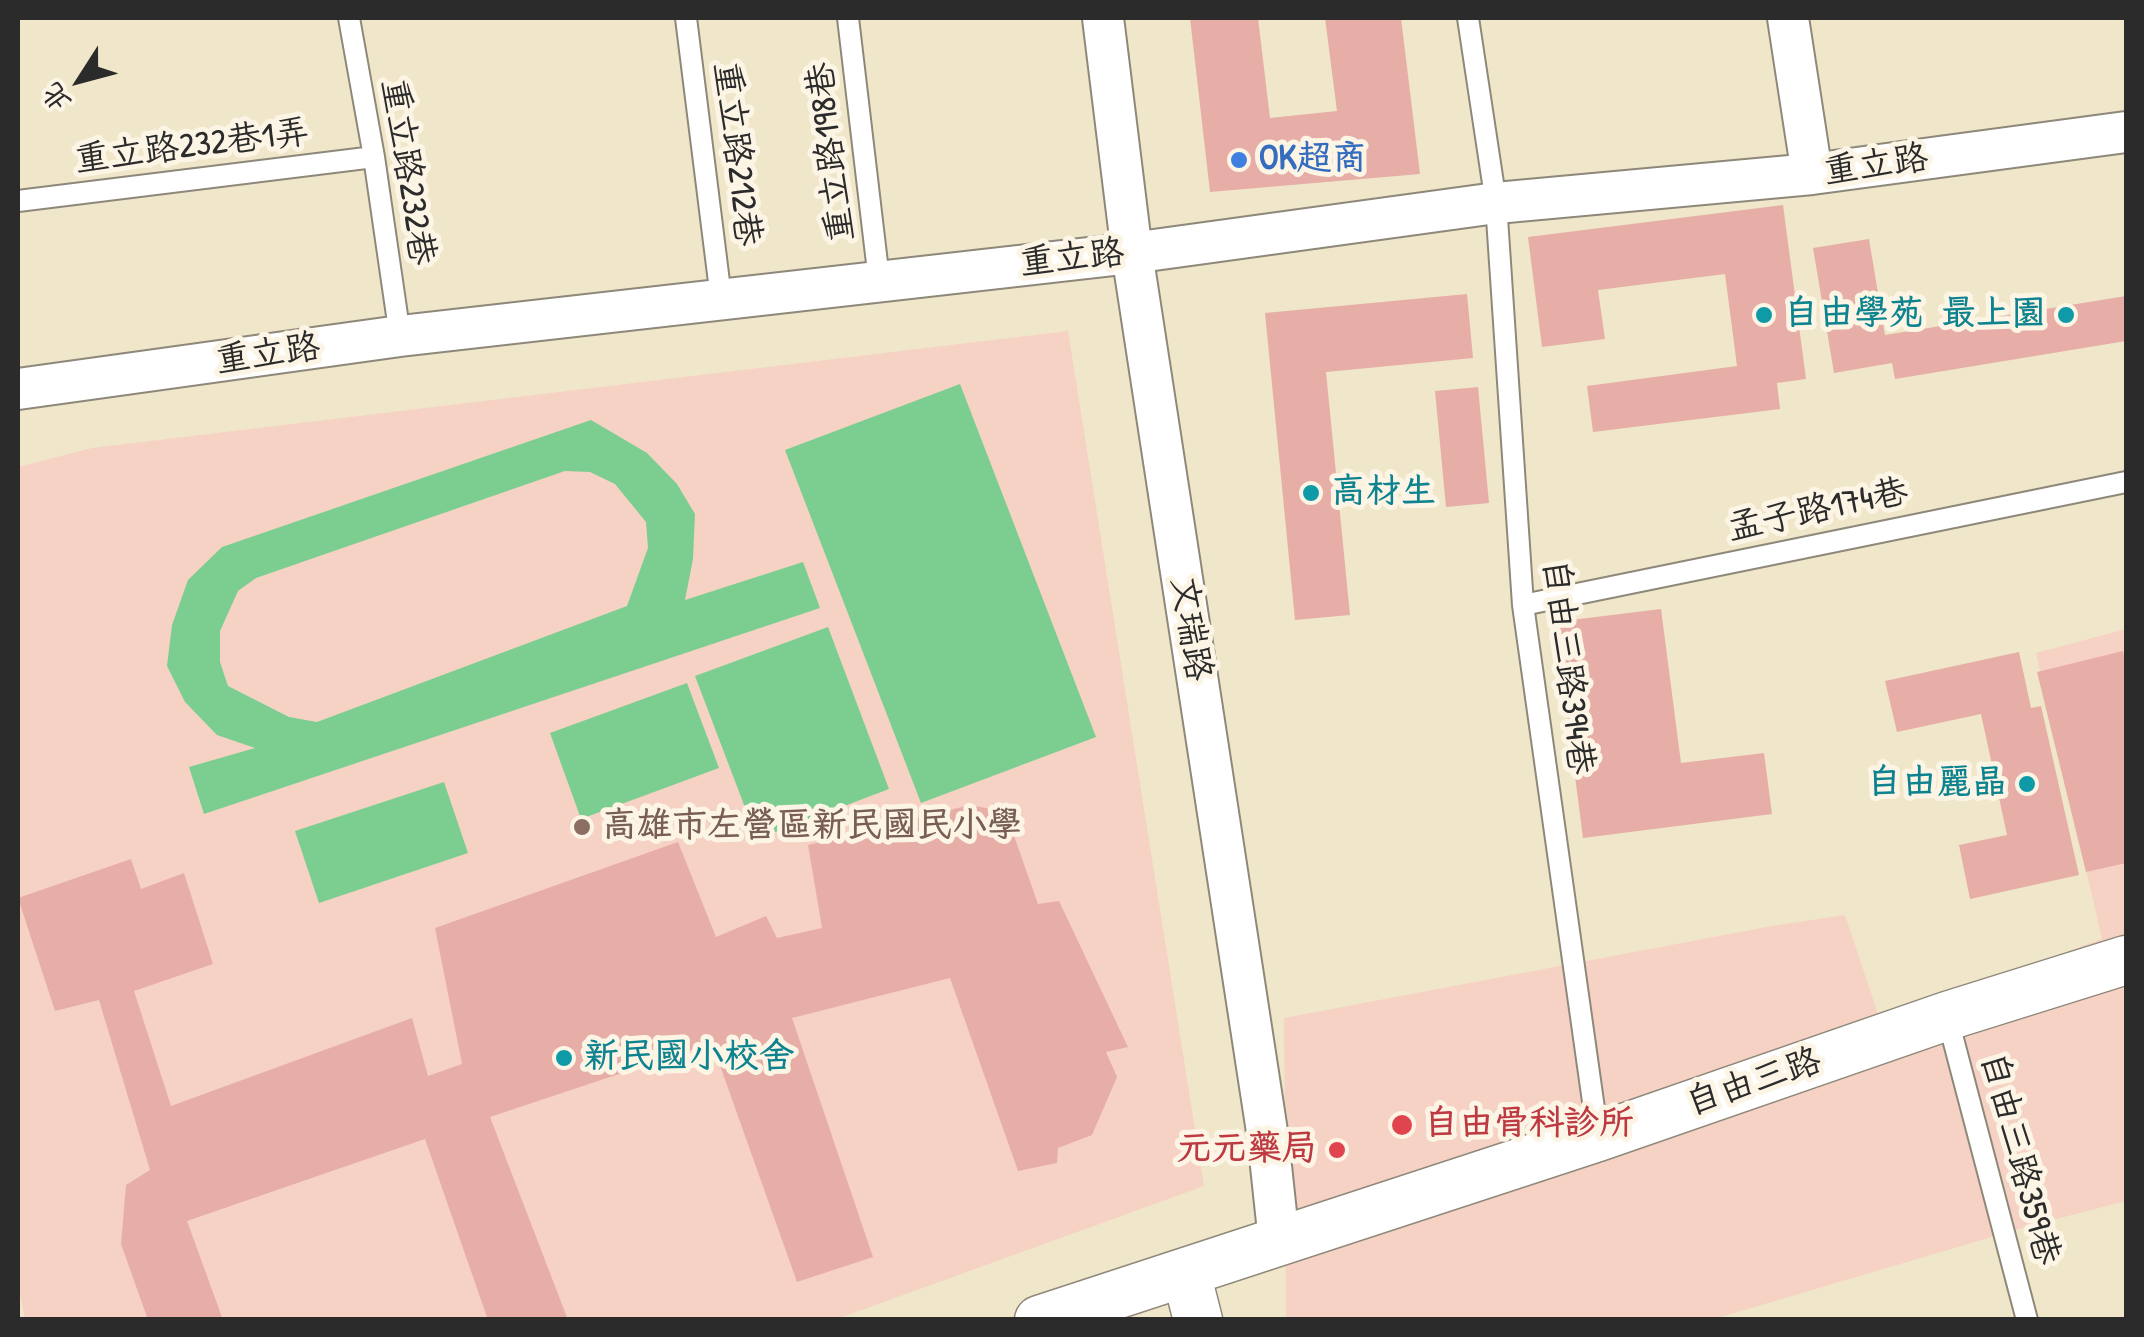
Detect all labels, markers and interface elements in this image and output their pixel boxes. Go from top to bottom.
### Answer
north arrow [30,30,130,130]
street label: 重立路212巷 [704,59,768,249]
street label: 重立路198巷 [800,60,864,244]
text: 北 [32,75,79,120]
street label: 重立路232巷 [372,76,442,268]
street label: 重立路232巷1弄 [72,112,312,182]
street label: 重立路 [1821,138,1931,194]
place label: OK超商 [1259,139,1367,181]
marker: OK超商 [1228,149,1250,171]
street label: 重立路 [1018,233,1126,285]
place label: 自由學苑 [1784,294,1924,336]
place label: 最上園 [1941,294,2046,336]
marker: 自由學苑 [1753,304,1775,326]
marker: 最上園 [2055,304,2077,326]
street label: 重立路 [213,327,323,383]
street label: 孟子路174巷 [1724,471,1912,551]
place label: 高材生 [1331,472,1436,514]
marker: 高材生 [1300,482,1322,504]
street label: 自由三路394巷 [1533,557,1601,777]
street label: 文瑞路 [1161,574,1219,684]
place label: 自由麗晶 [1867,763,2007,805]
marker: 自由麗晶 [2016,773,2038,795]
place label: 高雄市左營區新民國民小學 [602,806,1022,848]
marker: 高雄市左營區新民國民小學 [571,816,593,838]
place label: 新民國小校舍 [584,1037,794,1079]
street label: 自由三路 [1681,1040,1827,1126]
marker: 新民國小校舍 [553,1047,575,1069]
street label: 自由三路359巷 [1970,1048,2068,1270]
place label: 自由骨科診所 [1424,1104,1634,1146]
marker: 自由骨科診所 [1389,1112,1415,1138]
place label: 元元藥局 [1177,1129,1317,1171]
marker: 元元藥局 [1326,1139,1348,1161]

